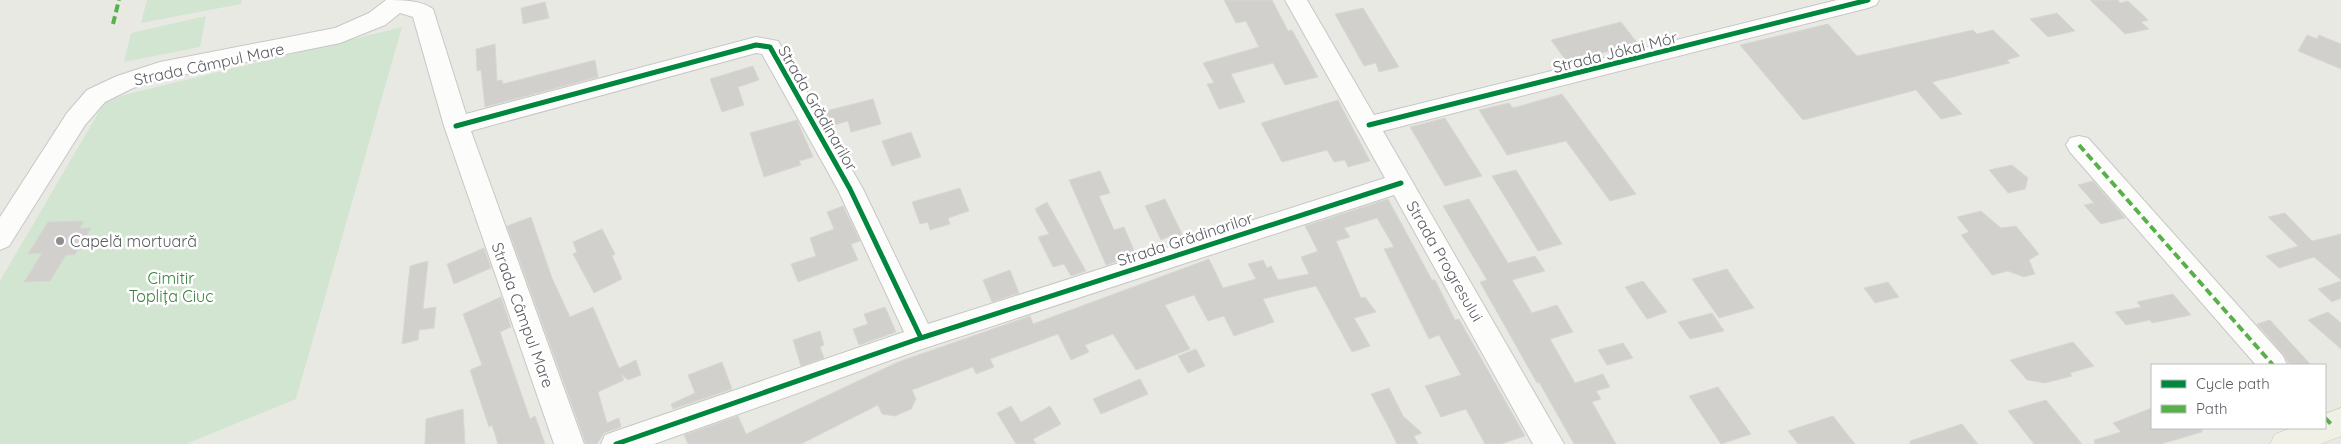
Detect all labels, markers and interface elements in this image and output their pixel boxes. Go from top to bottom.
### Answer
street label: Strada Jókai Mór [1551,27,1679,77]
street label: Strada Câmpul Mare [132,38,286,90]
street label: Strada Grădinarilor [774,42,862,174]
street label: Strada Progresului [1402,197,1488,325]
street label: Strada Grădinarilor [1115,208,1255,270]
place label: Capelă mortuară [70,231,197,251]
marker: Capelă mortuară [54,235,66,247]
street label: Strada Câmpul Mare [487,240,559,390]
park label: Cimitir Toplița Ciuc [129,268,213,306]
legend [2151,364,2326,429]
text: Cycle path [2196,374,2270,393]
text: Path [2196,399,2228,418]

